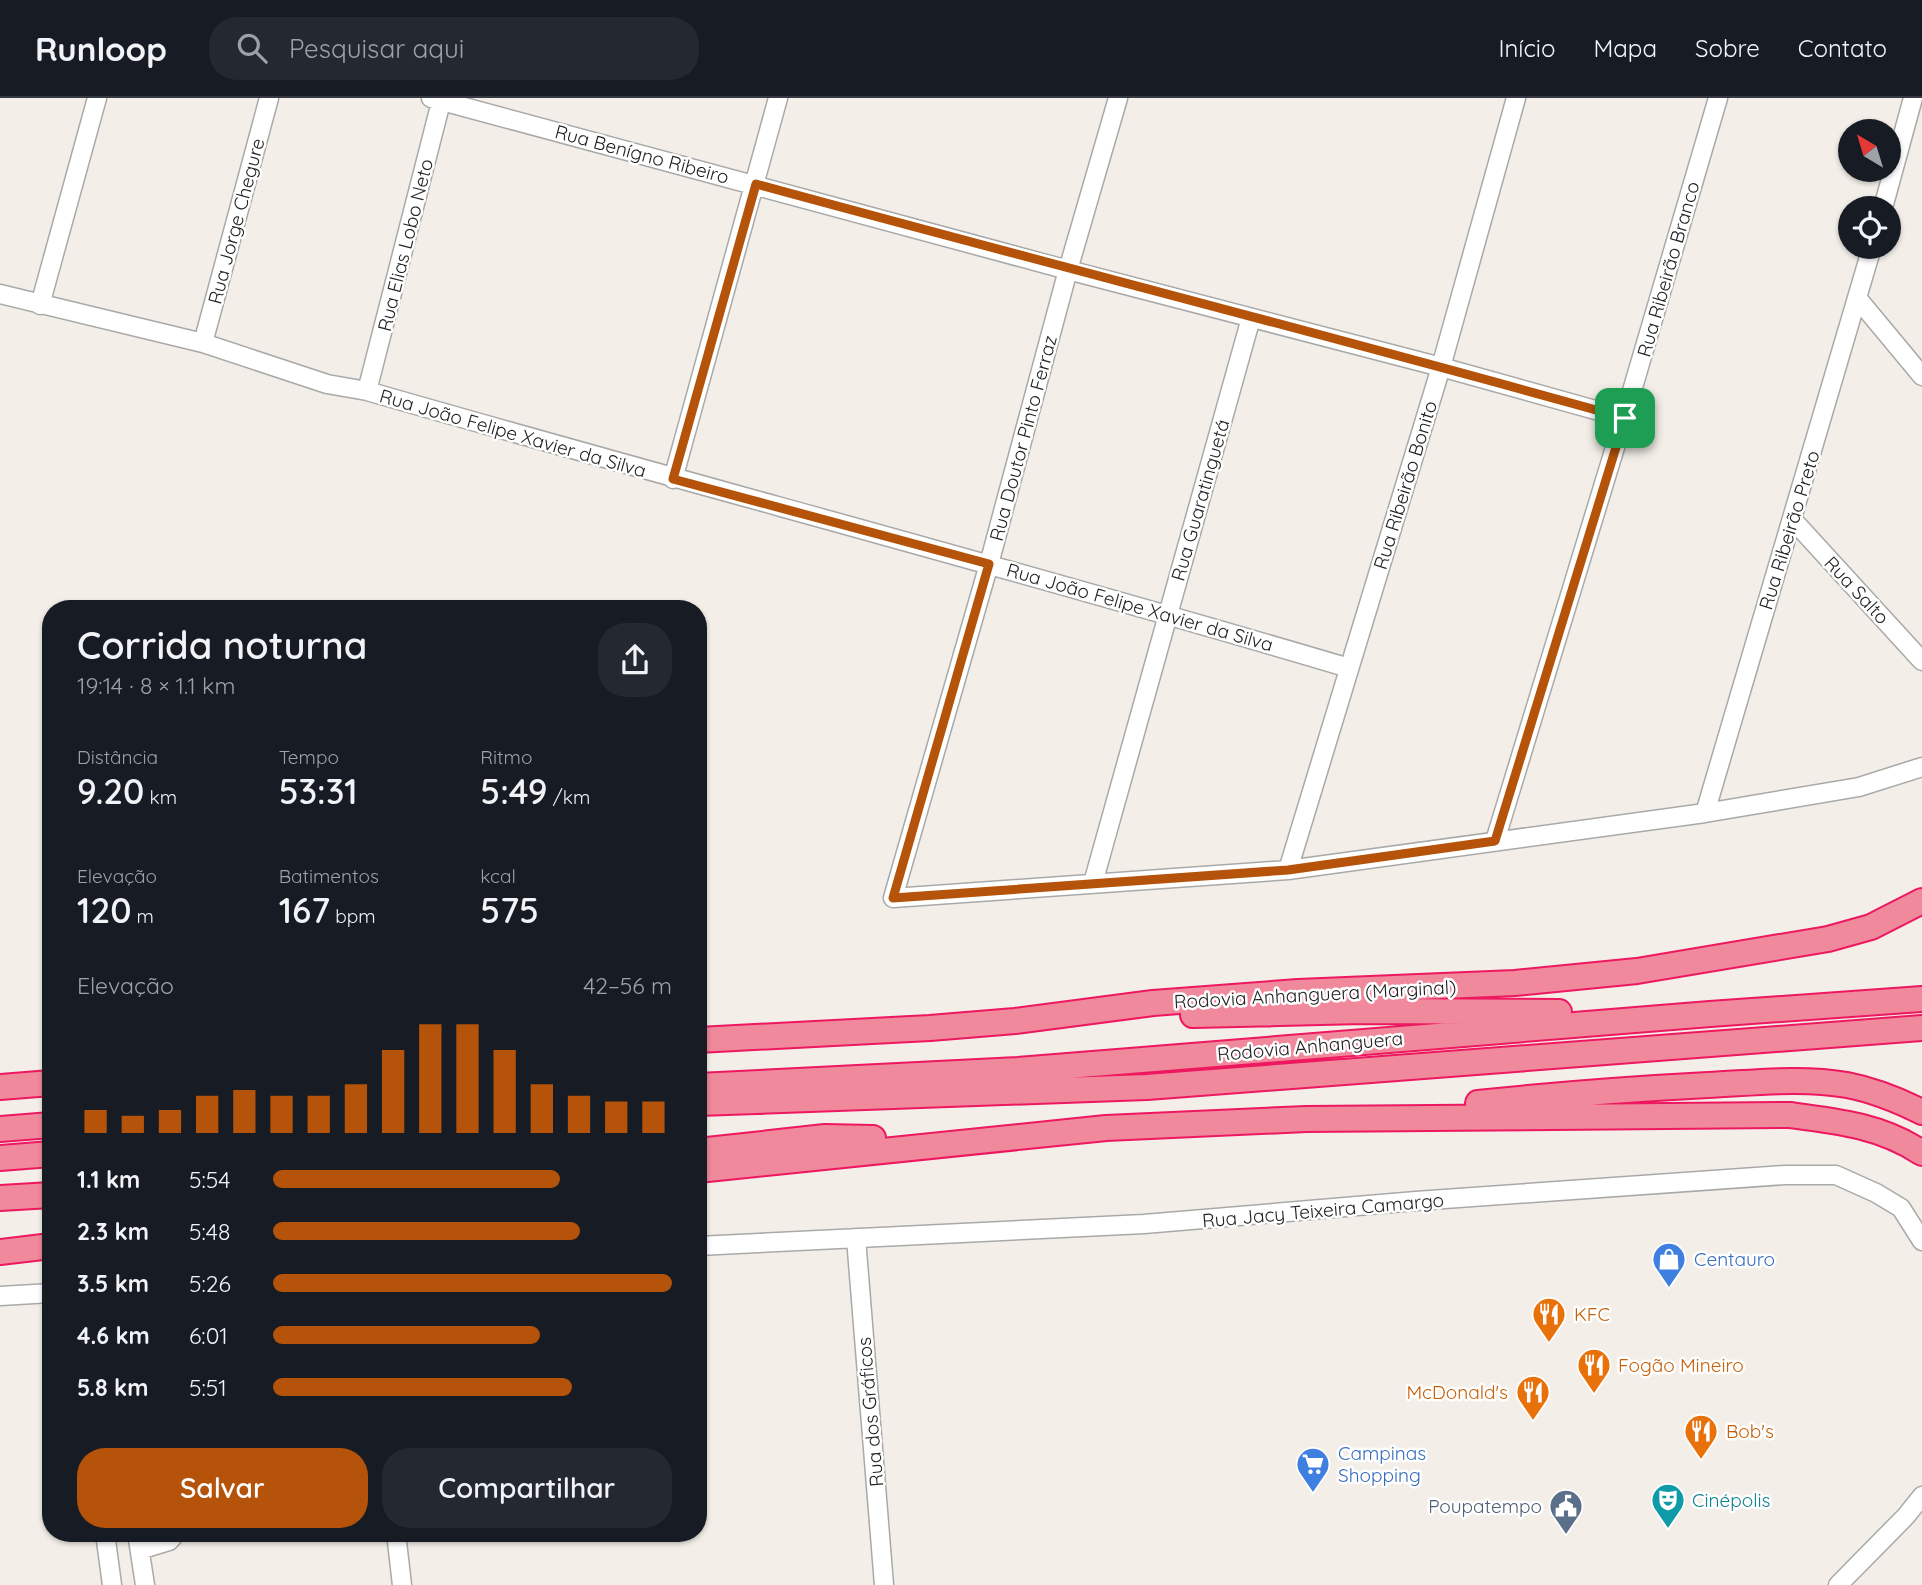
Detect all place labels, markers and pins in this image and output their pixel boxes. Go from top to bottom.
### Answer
pin [1595,388,1655,448]
shop icon: Centauro [1650,1240,1688,1289]
place label: Centauro [1694,1247,1775,1271]
restaurant icon: KFC [1530,1295,1568,1344]
place label: KFC [1574,1302,1610,1326]
restaurant icon: Fogão Mineiro [1575,1346,1613,1395]
place label: Fogão Mineiro [1618,1353,1744,1377]
restaurant icon: McDonald's [1514,1373,1552,1422]
place label: McDonald's [1406,1380,1508,1404]
restaurant icon: Bob's [1682,1412,1720,1461]
place label: Bob's [1726,1419,1774,1443]
place label: Campinas Shopping [1338,1441,1426,1487]
supermarket icon: Campinas Shopping [1294,1445,1332,1494]
theatre icon: Cinépolis [1649,1481,1687,1530]
public building icon: Poupatempo [1547,1487,1585,1536]
place label: Cinépolis [1692,1488,1771,1512]
place label: Poupatempo [1428,1494,1542,1518]

